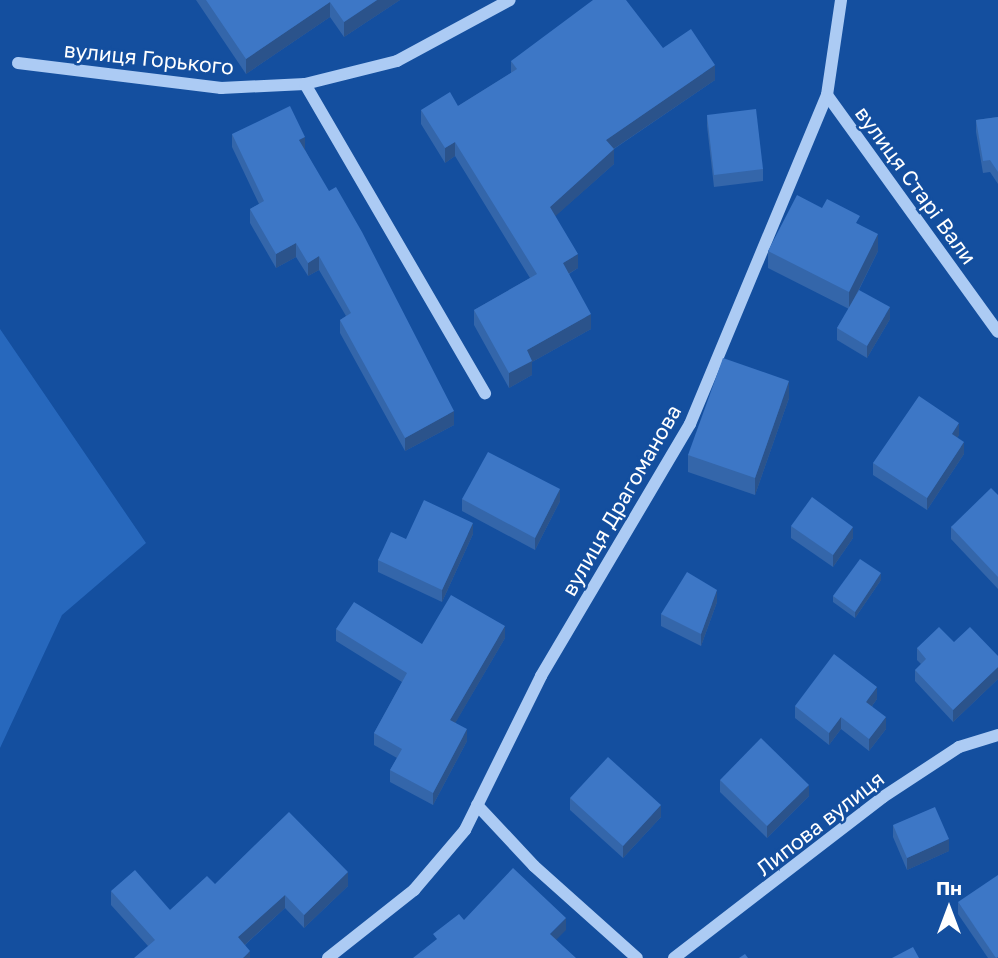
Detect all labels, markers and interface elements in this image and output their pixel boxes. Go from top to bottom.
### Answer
street label: вулиця Горького [63,37,235,79]
street label: вулиця Старі Вали [850,101,982,269]
street label: вулиця Драгоманова [556,400,686,600]
street label: Липова вулиця [751,765,889,881]
north arrow [914,874,984,944]
text: Пн [936,876,962,899]

